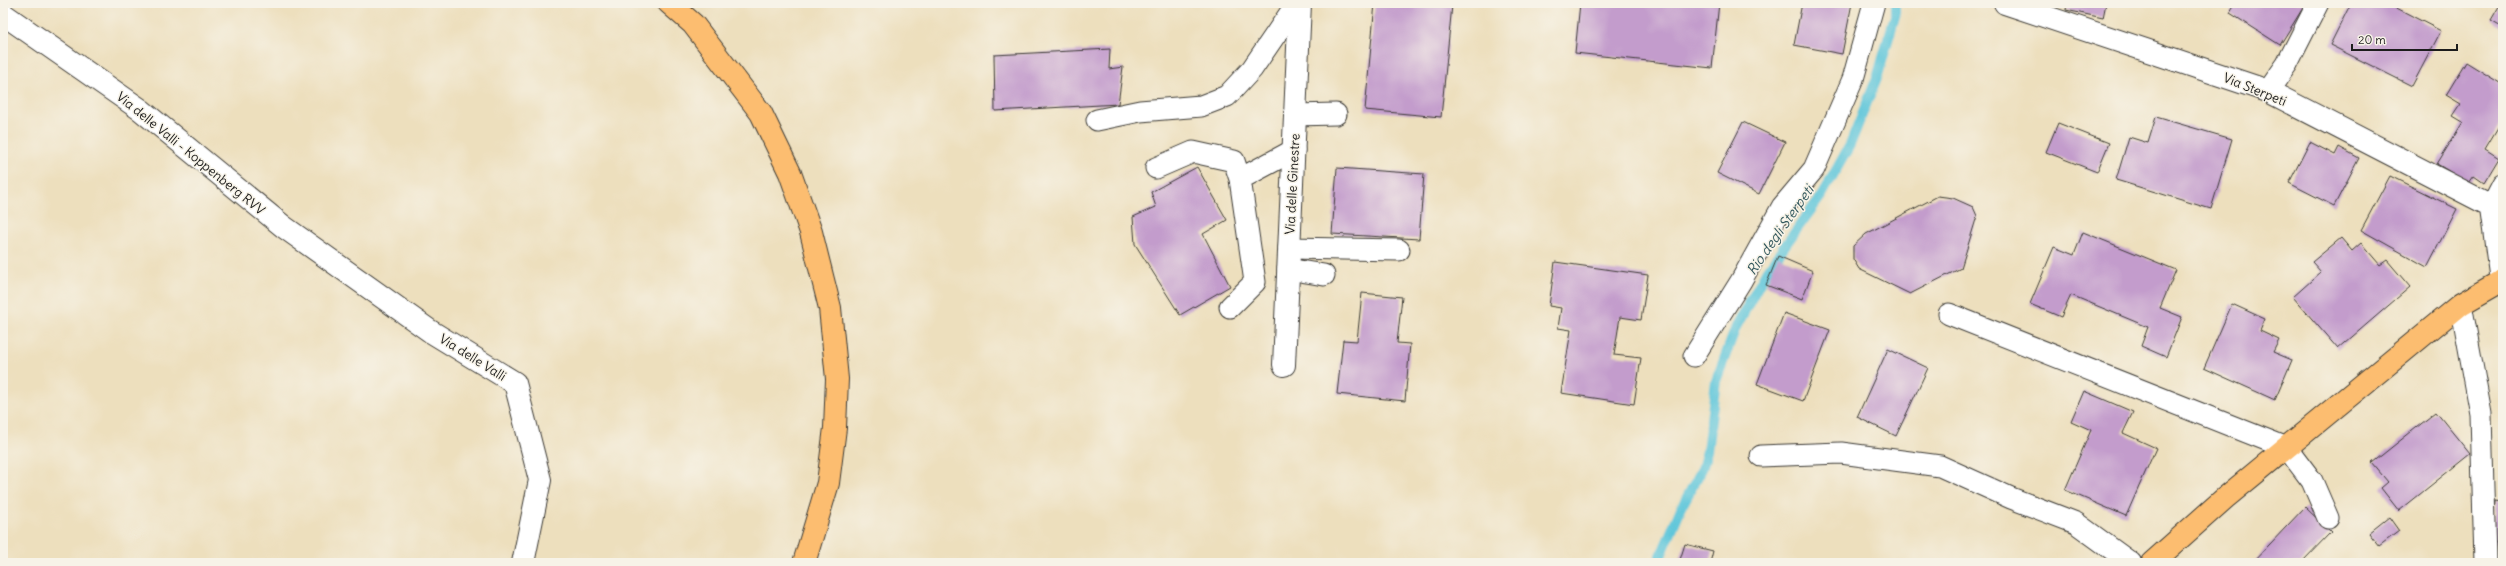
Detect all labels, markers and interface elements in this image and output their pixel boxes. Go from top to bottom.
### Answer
scale bar [2352,26,2457,52]
text: 20 m [2358,32,2386,47]
street label: Via Sterpeti [2221,69,2289,110]
street label: Via delle Valli - Koppenberg RVV [113,88,268,219]
street label: Via delle Ginestre [1281,133,1304,235]
water label: Rio degli Sterpeti [1742,180,1819,278]
street label: Via delle Valli [436,330,509,385]

